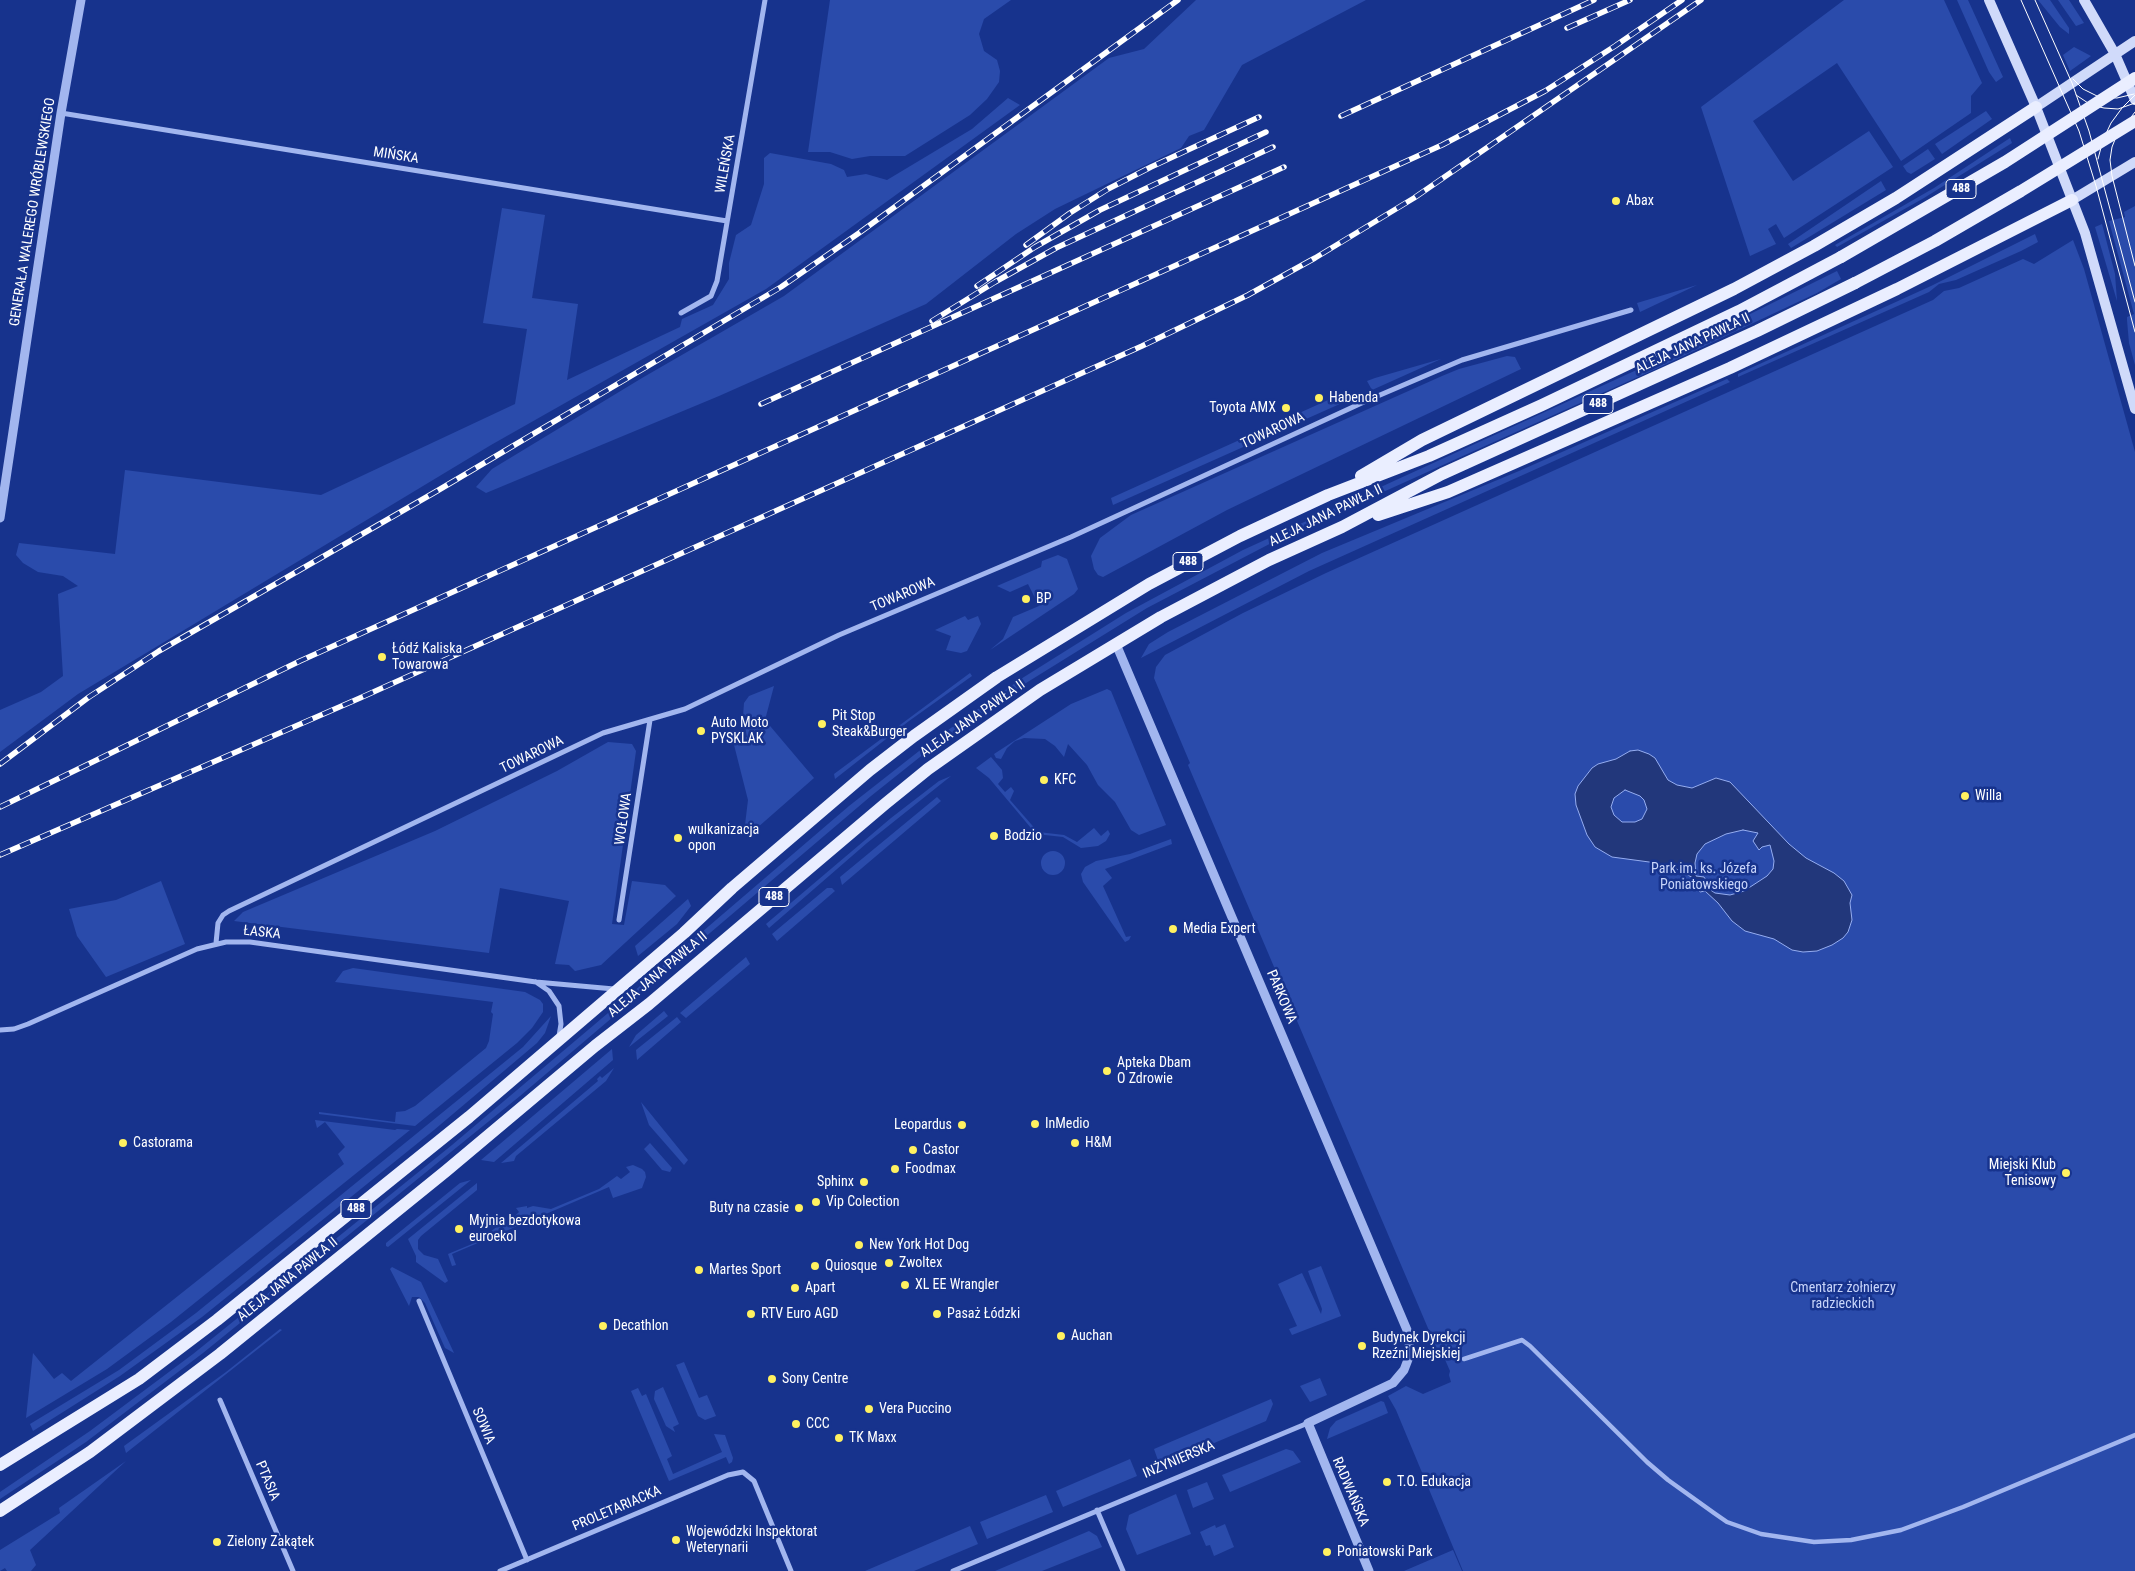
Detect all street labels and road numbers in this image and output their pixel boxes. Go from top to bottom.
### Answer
street label: GENERAŁA WALEREGO WRÓBLEWSKIEGO [7,97,59,327]
street label: WILEŃSKA [713,133,739,195]
street label: MIŃSKA [372,144,420,168]
road number: 488 [1946,180,1976,198]
street label: ALEJA JANA PAWŁA II [1633,310,1753,378]
road number: 488 [1583,394,1613,414]
street label: TOWAROWA [1239,409,1307,453]
street label: ALEJA JANA PAWŁA II [1266,481,1386,551]
road number: 488 [1173,552,1203,572]
street label: TOWAROWA [868,574,938,616]
street label: ALEJA JANA PAWŁA II [917,676,1029,762]
street label: TOWAROWA [498,732,566,778]
street label: WOŁOWA [612,792,636,846]
road number: 488 [759,888,789,906]
street label: ŁASKA [242,923,282,943]
street label: ALEJA JANA PAWŁA II [605,929,711,1021]
street label: PARKOWA [1262,968,1300,1026]
road number: 488 [341,1200,371,1218]
street label: ALEJA JANA PAWŁA II [234,1234,342,1326]
street label: SOWIA [468,1405,498,1447]
street label: INŻYNIERSKA [1141,1437,1217,1483]
street label: RADWAŃSKA [1328,1455,1372,1529]
street label: PTASIA [251,1459,283,1503]
street label: PROLETARIACKA [570,1483,664,1535]

